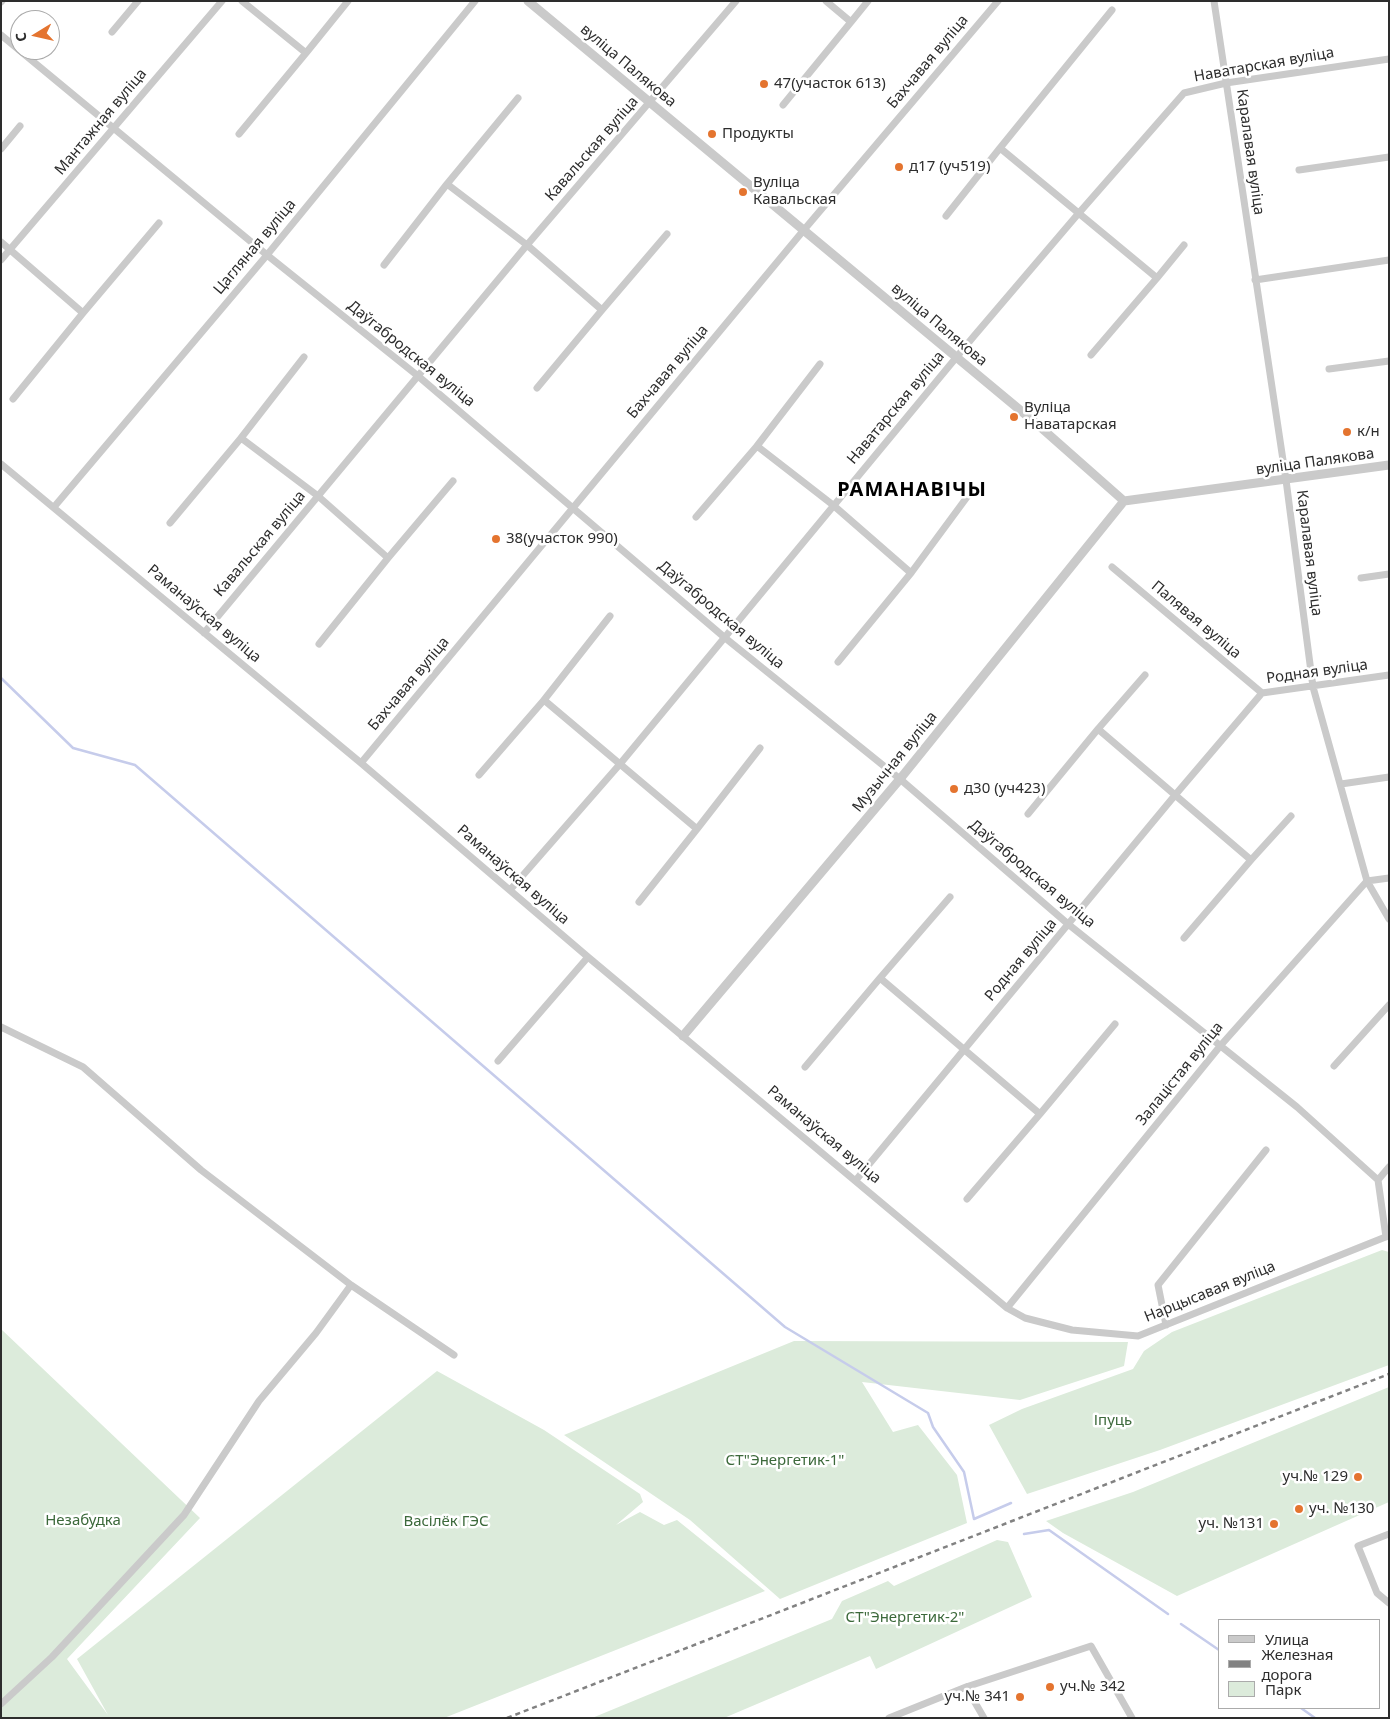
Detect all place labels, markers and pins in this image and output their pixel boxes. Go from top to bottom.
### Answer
place label: 47(участок 613) [774,75,886,93]
marker: 47(участок 613) [758,78,770,90]
place label: Продукты [722,125,794,143]
marker: Продукты [706,128,718,140]
place label: д17 (уч519) [909,158,990,176]
marker: д17 (уч519) [893,161,905,173]
place label: Вуліца Кавальская [753,174,836,209]
marker: Вуліца Кавальская [737,186,749,198]
place label: Вуліца Наватарская [1024,399,1117,434]
marker: Вуліца Наватарская [1008,411,1020,423]
place label: к/н [1357,423,1380,441]
marker: к/н [1341,426,1353,438]
place label: 38(участок 990) [506,530,618,548]
marker: 38(участок 990) [490,533,502,545]
place label: д30 (уч423) [964,780,1045,798]
marker: д30 (уч423) [948,783,960,795]
place label: уч.№ 129 [1283,1468,1348,1486]
marker: уч.№ 129 [1352,1471,1364,1483]
place label: уч. №130 [1309,1500,1374,1518]
marker: уч. №130 [1293,1503,1305,1515]
place label: уч. №131 [1199,1515,1264,1533]
marker: уч. №131 [1268,1518,1280,1530]
place label: уч.№ 342 [1060,1678,1125,1696]
marker: уч.№ 342 [1044,1681,1056,1693]
place label: уч.№ 341 [945,1688,1010,1706]
marker: уч.№ 341 [1014,1691,1026,1703]

